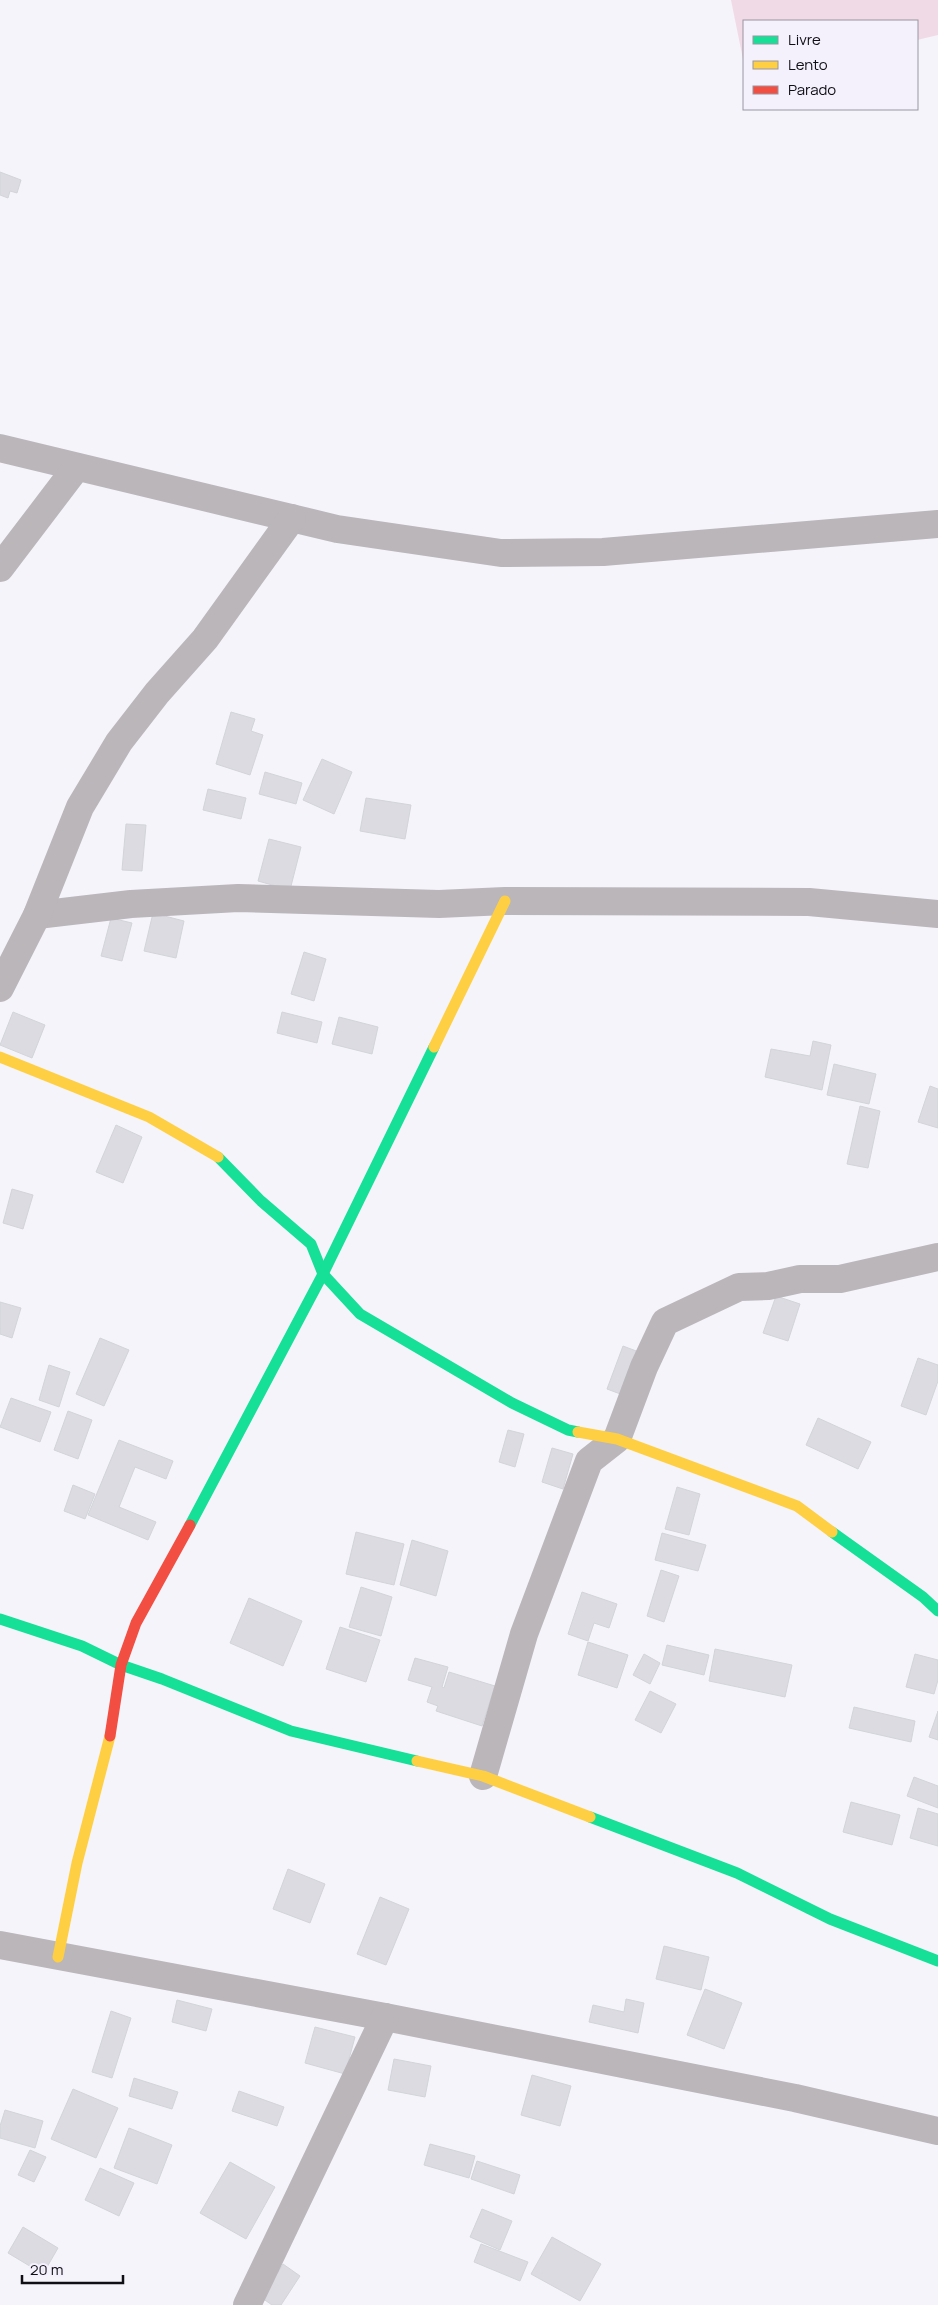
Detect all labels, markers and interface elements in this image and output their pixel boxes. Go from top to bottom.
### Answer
legend [743,20,918,110]
text: Livre [788,29,821,50]
text: Lento [788,54,828,75]
text: Parado [788,79,836,100]
scale bar [22,2252,124,2284]
text: 20 m [30,2259,63,2280]

